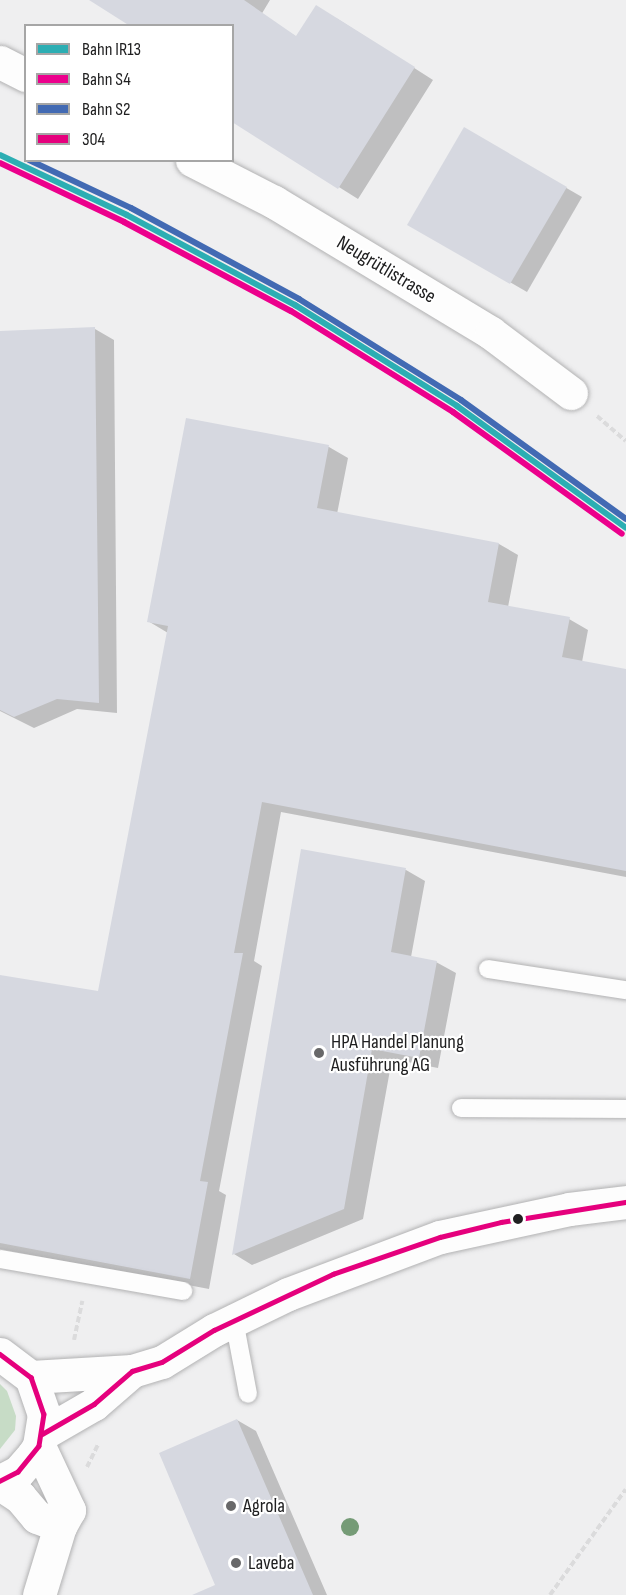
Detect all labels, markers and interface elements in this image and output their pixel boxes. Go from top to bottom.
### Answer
legend [24,24,234,162]
text: Bahn IR13 [82,39,141,60]
text: Bahn S4 [82,69,131,90]
text: Bahn S2 [82,99,130,120]
text: 304 [82,129,105,150]
street label: Neugrütlistrasse [332,231,440,309]
place label: HPA Handel Planung Ausführung AG [331,1030,464,1077]
marker: HPA Handel Planung Ausführung AG [312,1046,326,1060]
unlabelled marker [512,1213,524,1225]
place label: Agrola [243,1494,285,1518]
marker: Agrola [224,1499,238,1513]
place label: Laveba [248,1551,295,1575]
marker: Laveba [229,1556,243,1570]

